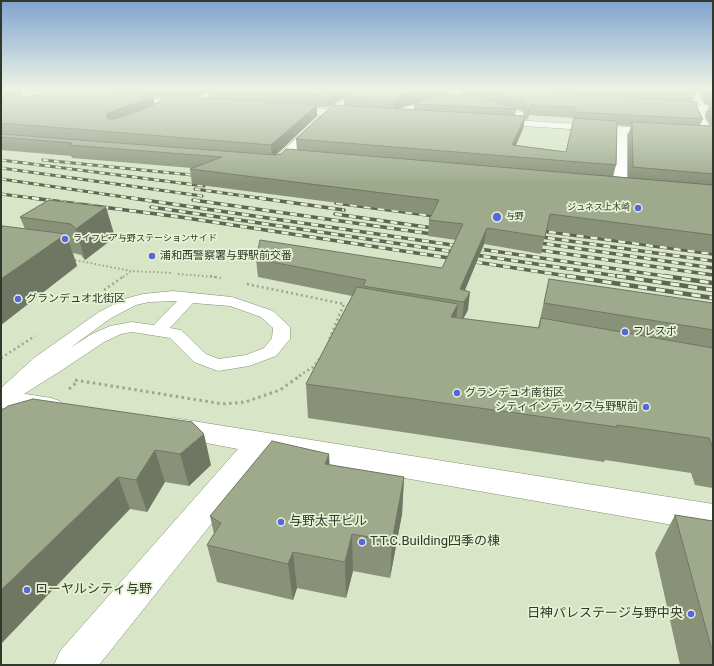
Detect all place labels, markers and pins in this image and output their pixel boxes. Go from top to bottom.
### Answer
place label: ジュネス上木崎 [567,203,630,213]
marker: ジュネス上木崎 [633,203,643,213]
marker: 与野 [491,211,503,223]
place label: 与野 [506,212,524,222]
marker: ライフピア与野ステーションサイド [60,234,70,244]
place label: ライフピア与野ステーションサイド [73,234,217,244]
place label: 浦和西警察署与野駅前交番 [160,249,292,263]
marker: 浦和西警察署与野駅前交番 [147,251,157,261]
place label: グランデュオ北街区 [26,292,125,306]
marker: グランデュオ北街区 [13,294,23,304]
place label: フレスポ [633,325,677,339]
marker: フレスポ [620,327,630,337]
place label: グランデュオ南街区 [465,386,564,400]
marker: グランデュオ南街区 [452,388,462,398]
place label: シティインデックス与野駅前 [495,400,638,414]
marker: シティインデックス与野駅前 [641,402,651,412]
place label: 与野太平ビル [289,514,367,530]
marker: 与野太平ビル [276,517,286,527]
place label: T.T.C.Building四季の棟 [370,534,500,550]
marker: T.T.C.Building四季の棟 [357,537,367,547]
place label: ローヤルシティ与野 [35,582,152,598]
marker: ローヤルシティ与野 [22,585,32,595]
place label: 日神パレステージ与野中央 [527,606,683,622]
marker: 日神パレステージ与野中央 [686,609,696,619]

